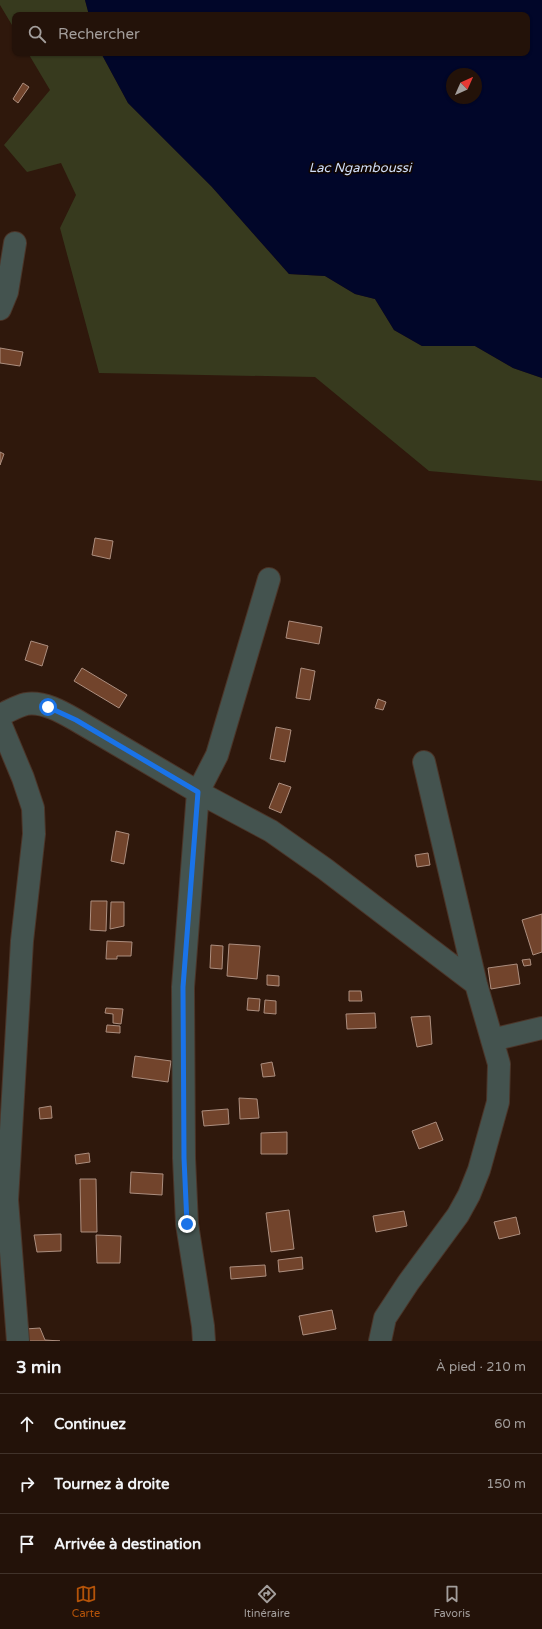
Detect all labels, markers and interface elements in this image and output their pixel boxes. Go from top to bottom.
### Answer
search box [12,12,530,56]
icon: search [26,23,48,45]
text: Rechercher [58,25,140,43]
north arrow [446,68,482,104]
water label: Lac Ngamboussi [309,160,413,176]
route start [39,698,57,716]
route end [178,1215,196,1233]
text: 3 min [16,1357,61,1378]
text: À pied · 210 m [436,1359,526,1375]
icon: ahead [16,1413,38,1435]
text: Continuez [54,1415,126,1433]
text: 60 m [494,1416,526,1432]
icon: right [16,1473,38,1495]
text: Tournez à droite [54,1475,169,1493]
text: 150 m [486,1476,526,1492]
icon: arrive [16,1533,38,1555]
text: Arrivée à destination [54,1535,201,1553]
tab: Carte [72,1583,100,1620]
tab: Itinéraire [244,1583,290,1620]
tab: Favoris [434,1583,470,1620]

